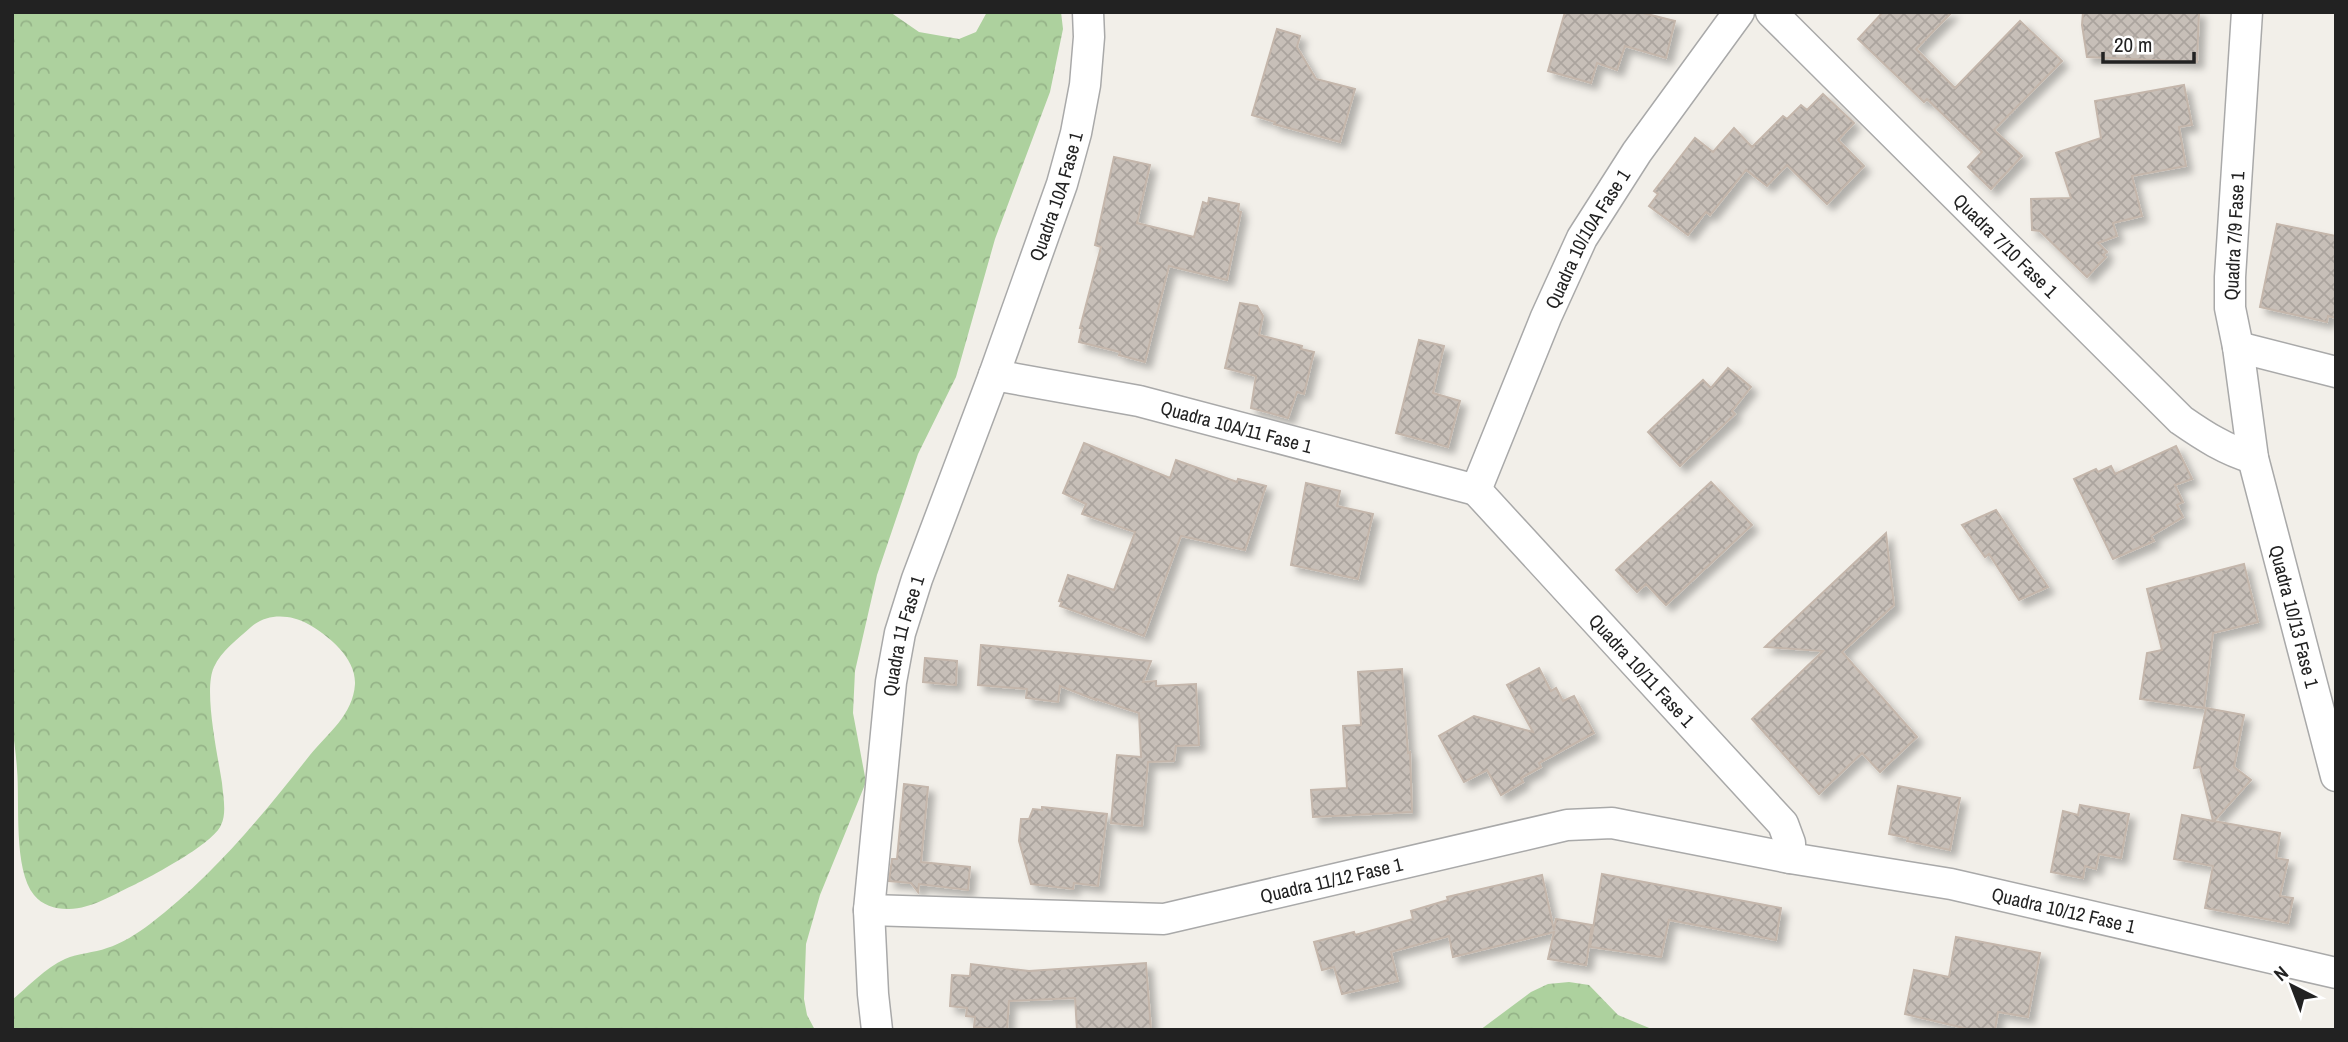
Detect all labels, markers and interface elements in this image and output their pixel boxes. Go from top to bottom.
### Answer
scale bar [2103,21,2194,65]
text: 20 m [2114,30,2152,59]
street label: Quadra 10A Fase 1 [1023,129,1089,265]
street label: Quadra 10/10A Fase 1 [1538,164,1636,313]
street label: Quadra 7/9 Fase 1 [2218,170,2250,301]
street label: Quadra 7/10 Fase 1 [1948,188,2064,304]
street label: Quadra 10A/11 Fase 1 [1158,394,1315,459]
street label: Quadra 10/13 Fase 1 [2263,542,2326,691]
street label: Quadra 11 Fase 1 [877,572,930,697]
street label: Quadra 10/11 Fase 1 [1583,608,1701,733]
street label: Quadra 11/12 Fase 1 [1258,851,1405,909]
street label: Quadra 10/12 Fase 1 [1989,881,2138,939]
north arrow [2257,951,2327,1021]
text: N [2268,960,2294,987]

